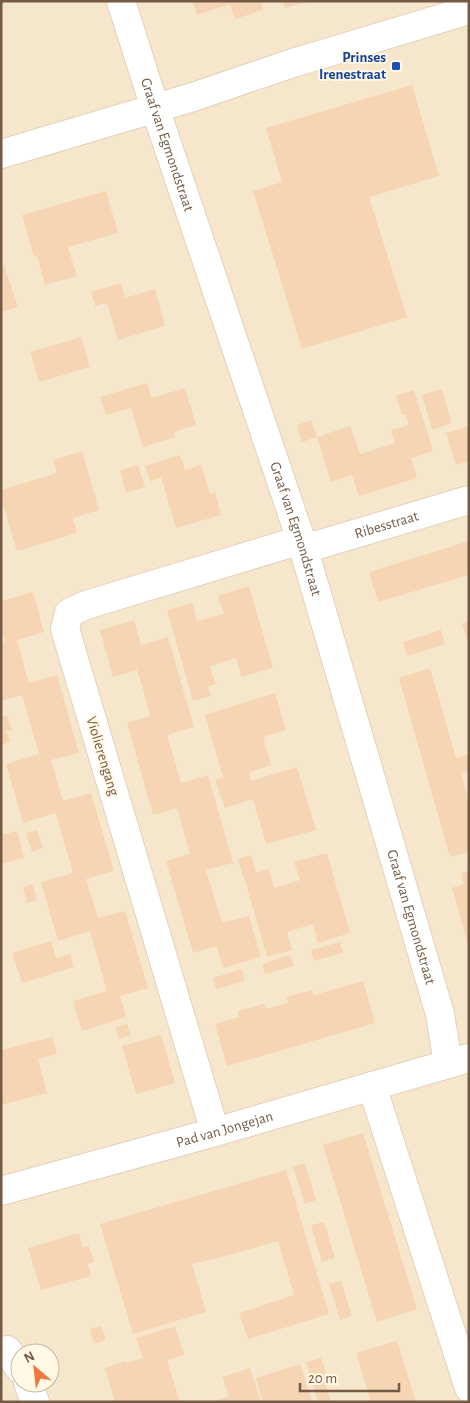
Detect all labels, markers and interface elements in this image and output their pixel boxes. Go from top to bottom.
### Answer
place label: Prinses Irenestraat [319,50,386,82]
marker: Prinses Irenestraat [390,60,402,72]
street label: Graaf van Egmondstraat [138,76,196,214]
street label: Graaf van Egmondstraat [267,460,324,598]
street label: Ribesstraat [353,508,421,542]
street label: Violierengang [83,715,122,798]
street label: Graaf van Egmondstraat [384,848,438,986]
street label: Pad van Jongejan [175,1109,275,1150]
north arrow [10,1343,60,1393]
text: N [22,1349,37,1366]
scale bar [300,1360,399,1392]
text: 20 m [308,1371,337,1386]

